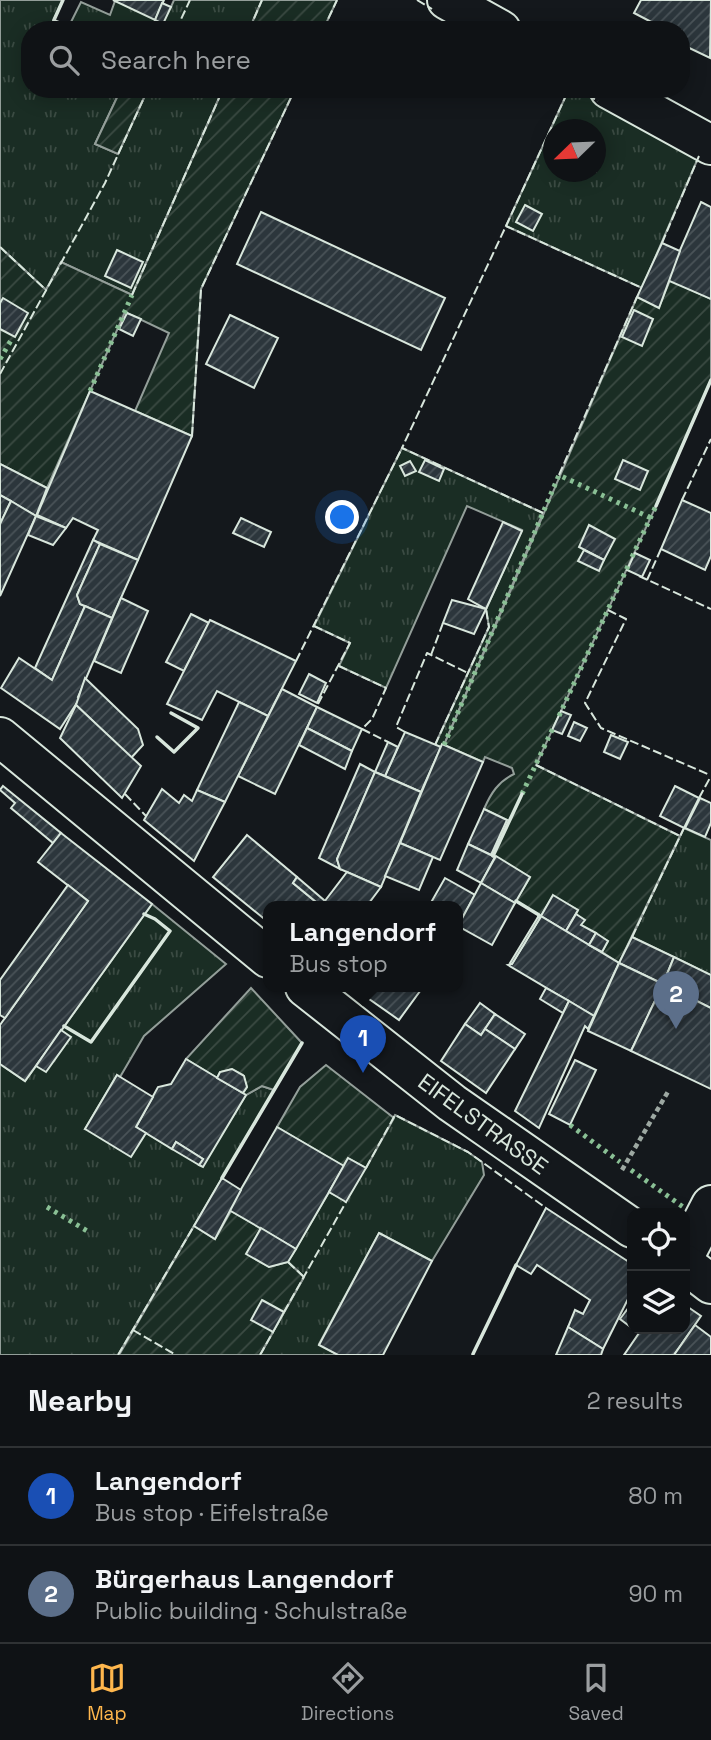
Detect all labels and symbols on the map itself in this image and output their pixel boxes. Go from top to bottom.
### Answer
north arrow [543,119,606,182]
your location [325,500,359,534]
pin: 2 [653,971,699,1029]
pin: 1 [340,1015,386,1073]
street label: EIFELSTRASSE [412,1067,554,1181]

